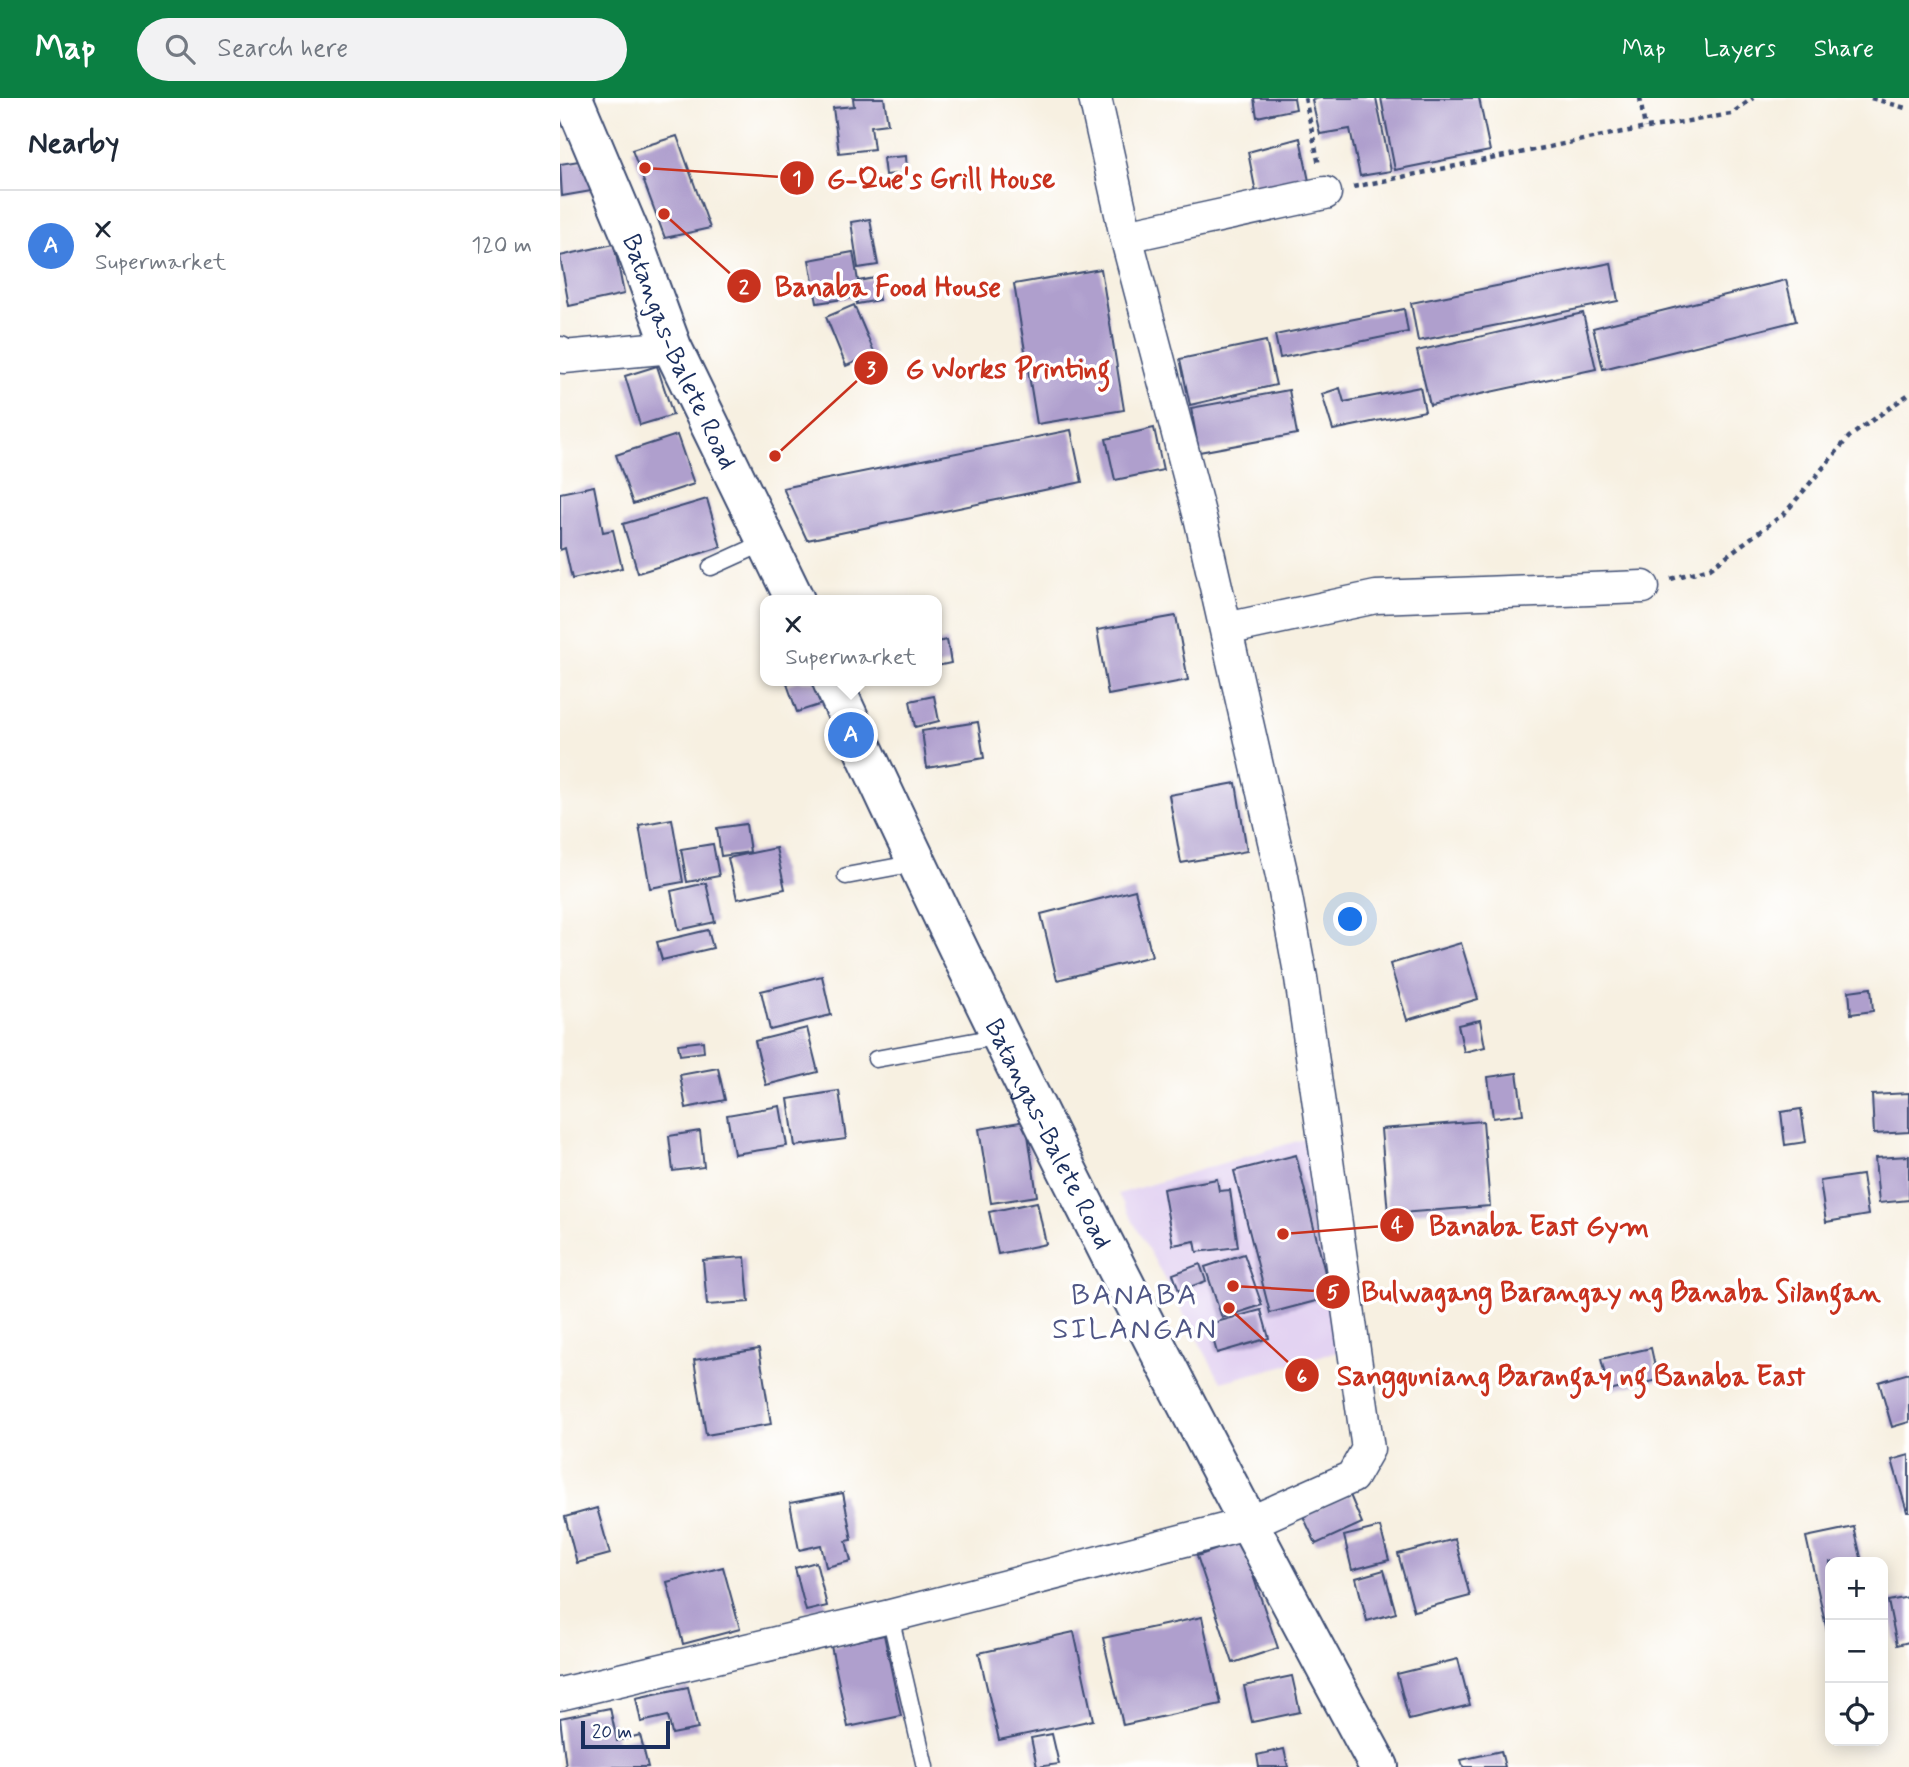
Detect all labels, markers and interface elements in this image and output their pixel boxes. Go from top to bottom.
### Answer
search box [137,18,627,81]
text: Map [35,27,95,71]
icon: search [161,30,199,68]
text: Search here [217,32,348,66]
text: Map [1622,34,1666,65]
text: Layers [1704,34,1776,65]
text: Share [1814,34,1874,65]
text: Nearby [28,124,119,163]
callout: G-Que's Grill House [780,153,1068,202]
text: G-Que's Grill House [827,162,1055,199]
text: 1 [792,165,802,193]
text: X [95,214,111,248]
street label: Batangas-Balete Road [613,230,744,475]
text: A [43,231,59,261]
text: 120 m [471,231,532,261]
text: Supermarket [95,248,226,278]
callout: Banaba Food House [727,262,1015,311]
text: Banaba Food House [775,270,1001,307]
text: 2 [739,274,750,302]
callout: G Works Printing [854,344,1127,393]
text: G Works Printing [906,352,1110,392]
text: 3 [866,356,876,384]
popup [760,595,942,686]
text: X [785,609,802,643]
text: Supermarket [785,643,917,673]
pin: A [828,709,874,761]
your location [1333,902,1367,936]
street label: Batangas-Balete Road [976,1014,1119,1255]
callout: Banaba East Gym [1380,1200,1663,1249]
text: Banaba East Gym [1429,1209,1649,1246]
text: 4 [1391,1212,1404,1240]
callout: Bulwagang Barangay ng Banaba Silangan [1316,1267,1890,1316]
text: Bulwagang Barangay ng Banaba Silangan [1361,1275,1882,1315]
district label: BANABA SILANGAN [1052,1276,1218,1349]
text: 5 [1327,1279,1340,1307]
callout: Sangguniang Barangay ng Banaba East [1285,1351,1822,1400]
text: Sangguniang Barangay ng Banaba East [1337,1359,1806,1399]
text: 6 [1297,1363,1308,1391]
map controls [1825,1557,1888,1746]
button: + [1825,1557,1888,1620]
button: − [1825,1620,1888,1683]
button: locate [1825,1683,1888,1746]
scale bar [581,1718,670,1750]
text: 20 m [592,1720,632,1745]

